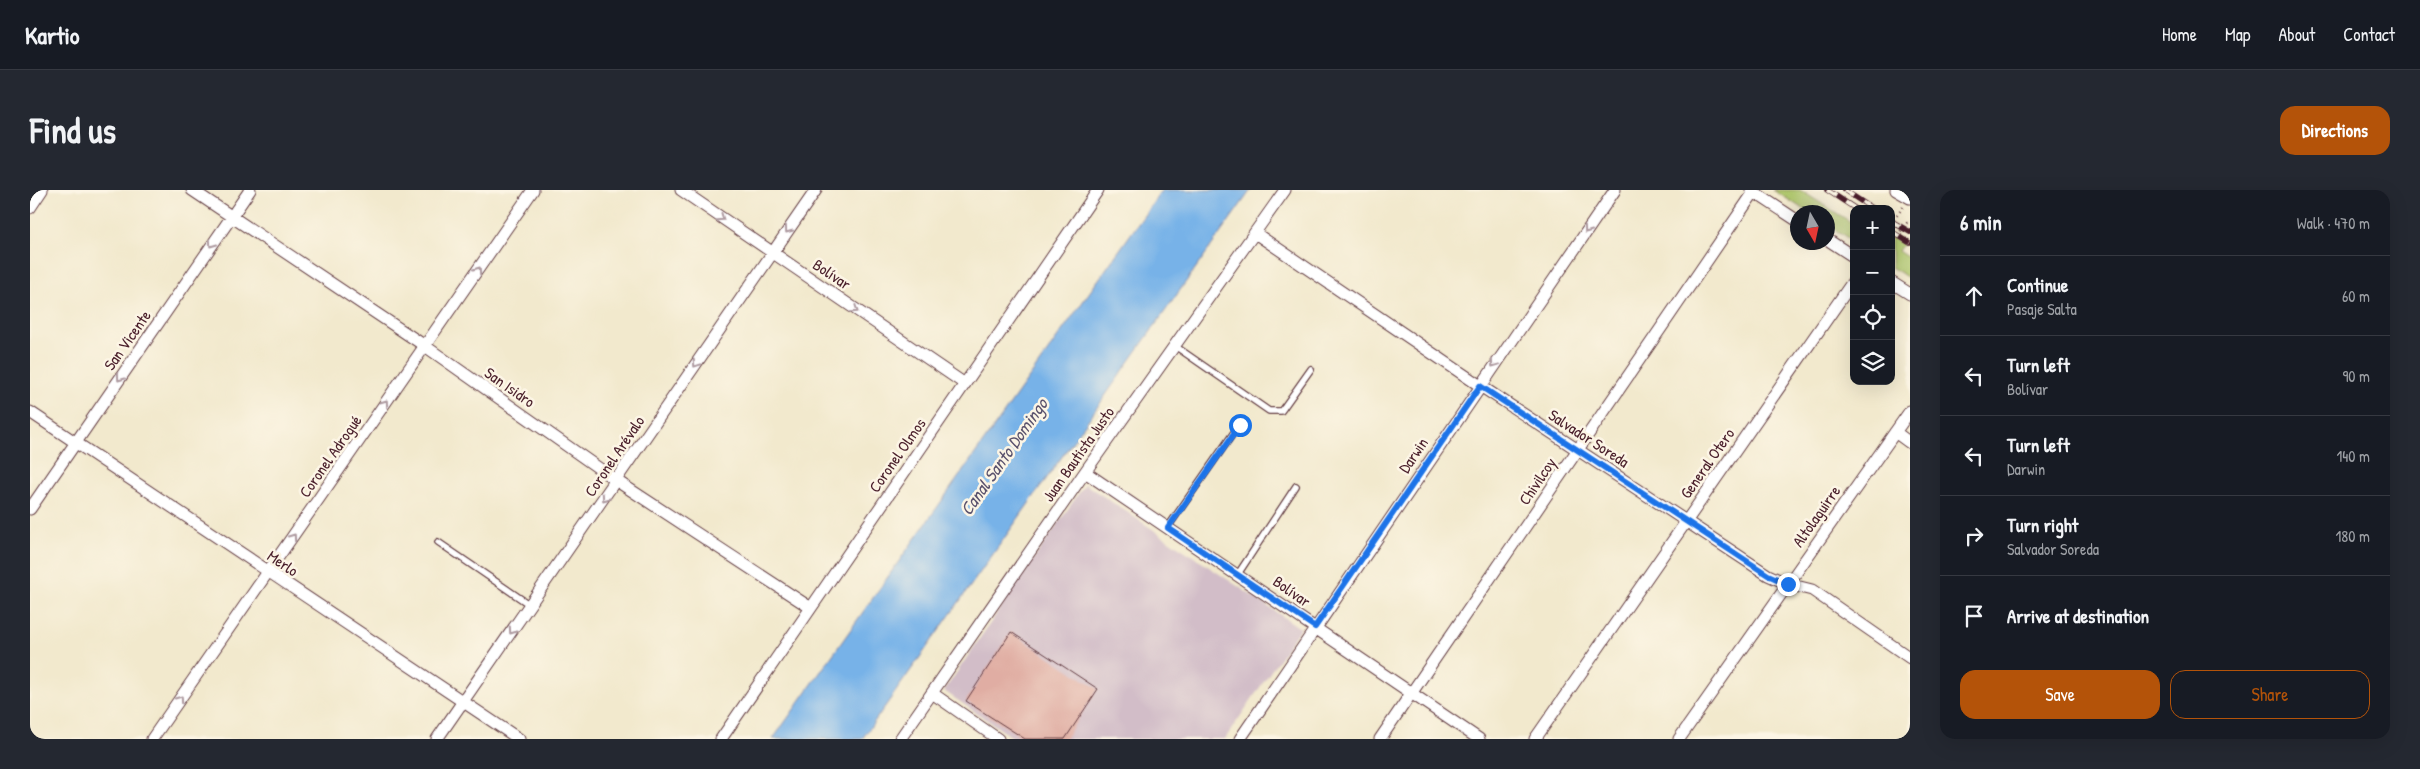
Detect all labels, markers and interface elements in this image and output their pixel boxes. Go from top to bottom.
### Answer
text: Kartio [25,19,80,51]
text: Home [2162,22,2197,47]
text: Map [2225,22,2250,47]
text: About [2278,22,2315,47]
text: Contact [2343,22,2395,47]
button: Directions [2280,106,2390,155]
text: Find us [30,107,116,154]
north arrow [1790,205,1835,250]
map controls [1850,205,1895,385]
button: + [1850,205,1895,250]
text: 6 min [1960,208,2002,237]
one-way arrow [715,212,725,221]
text: Walk · 470 m [2297,212,2370,234]
one-way arrow [785,224,794,234]
one-way arrow [1584,224,1593,234]
one-way arrow [209,239,218,248]
button: − [1850,250,1895,295]
street label: Bolívar [809,253,855,295]
one-way arrow [472,266,481,275]
text: Continue [2007,272,2068,298]
icon: ahead [1960,282,1988,310]
text: 60 m [2342,285,2370,307]
button: locate [1850,295,1895,340]
text: Pasaje Salta [2007,298,2077,320]
one-way arrow [850,304,859,313]
street label: San Vicente [98,305,156,374]
button: layers [1850,340,1895,385]
text: Turn left [2007,352,2070,378]
one-way arrow [693,359,703,368]
one-way arrow [1491,359,1501,368]
street label: San Isidro [480,362,540,413]
icon: left [1960,362,1988,390]
text: 90 m [2342,365,2370,387]
one-way arrow [117,373,126,382]
text: Bolívar [2007,378,2048,400]
water label: Canal Santo Domingo [954,392,1054,520]
one-way arrow [379,400,388,409]
street label: Juan Bautista Justo [1037,402,1119,506]
street label: Salvador Soreda [1544,404,1634,472]
street label: Coronel Adrogué [293,410,367,502]
street label: Coronel Arévalo [579,411,649,501]
street label: Coronel Olmos [863,413,931,497]
route start [1229,414,1252,437]
street label: General Otero [1675,423,1740,503]
text: Turn left [2007,432,2070,458]
street label: Darwin [1393,433,1433,477]
icon: left [1960,442,1988,470]
text: 140 m [2336,445,2370,467]
street label: Chivilcoy [1513,453,1561,509]
text: Darwin [2007,458,2045,480]
street label: Altolaguirre [1787,480,1846,551]
one-way arrow [602,492,611,502]
text: Turn right [2007,512,2078,538]
icon: right [1960,522,1988,550]
text: 180 m [2336,525,2370,547]
one-way arrow [287,533,296,543]
text: Salvador Soreda [2007,538,2099,560]
street label: Merlo [263,545,303,582]
street label: Bolívar [1269,570,1315,612]
route end [1777,573,1800,596]
icon: arrive [1960,602,1988,630]
text: Arrive at destination [2007,603,2149,629]
one-way arrow [509,626,518,635]
button: Save [1960,670,2160,719]
button: Share [2170,670,2370,719]
one-way arrow [174,695,183,705]

